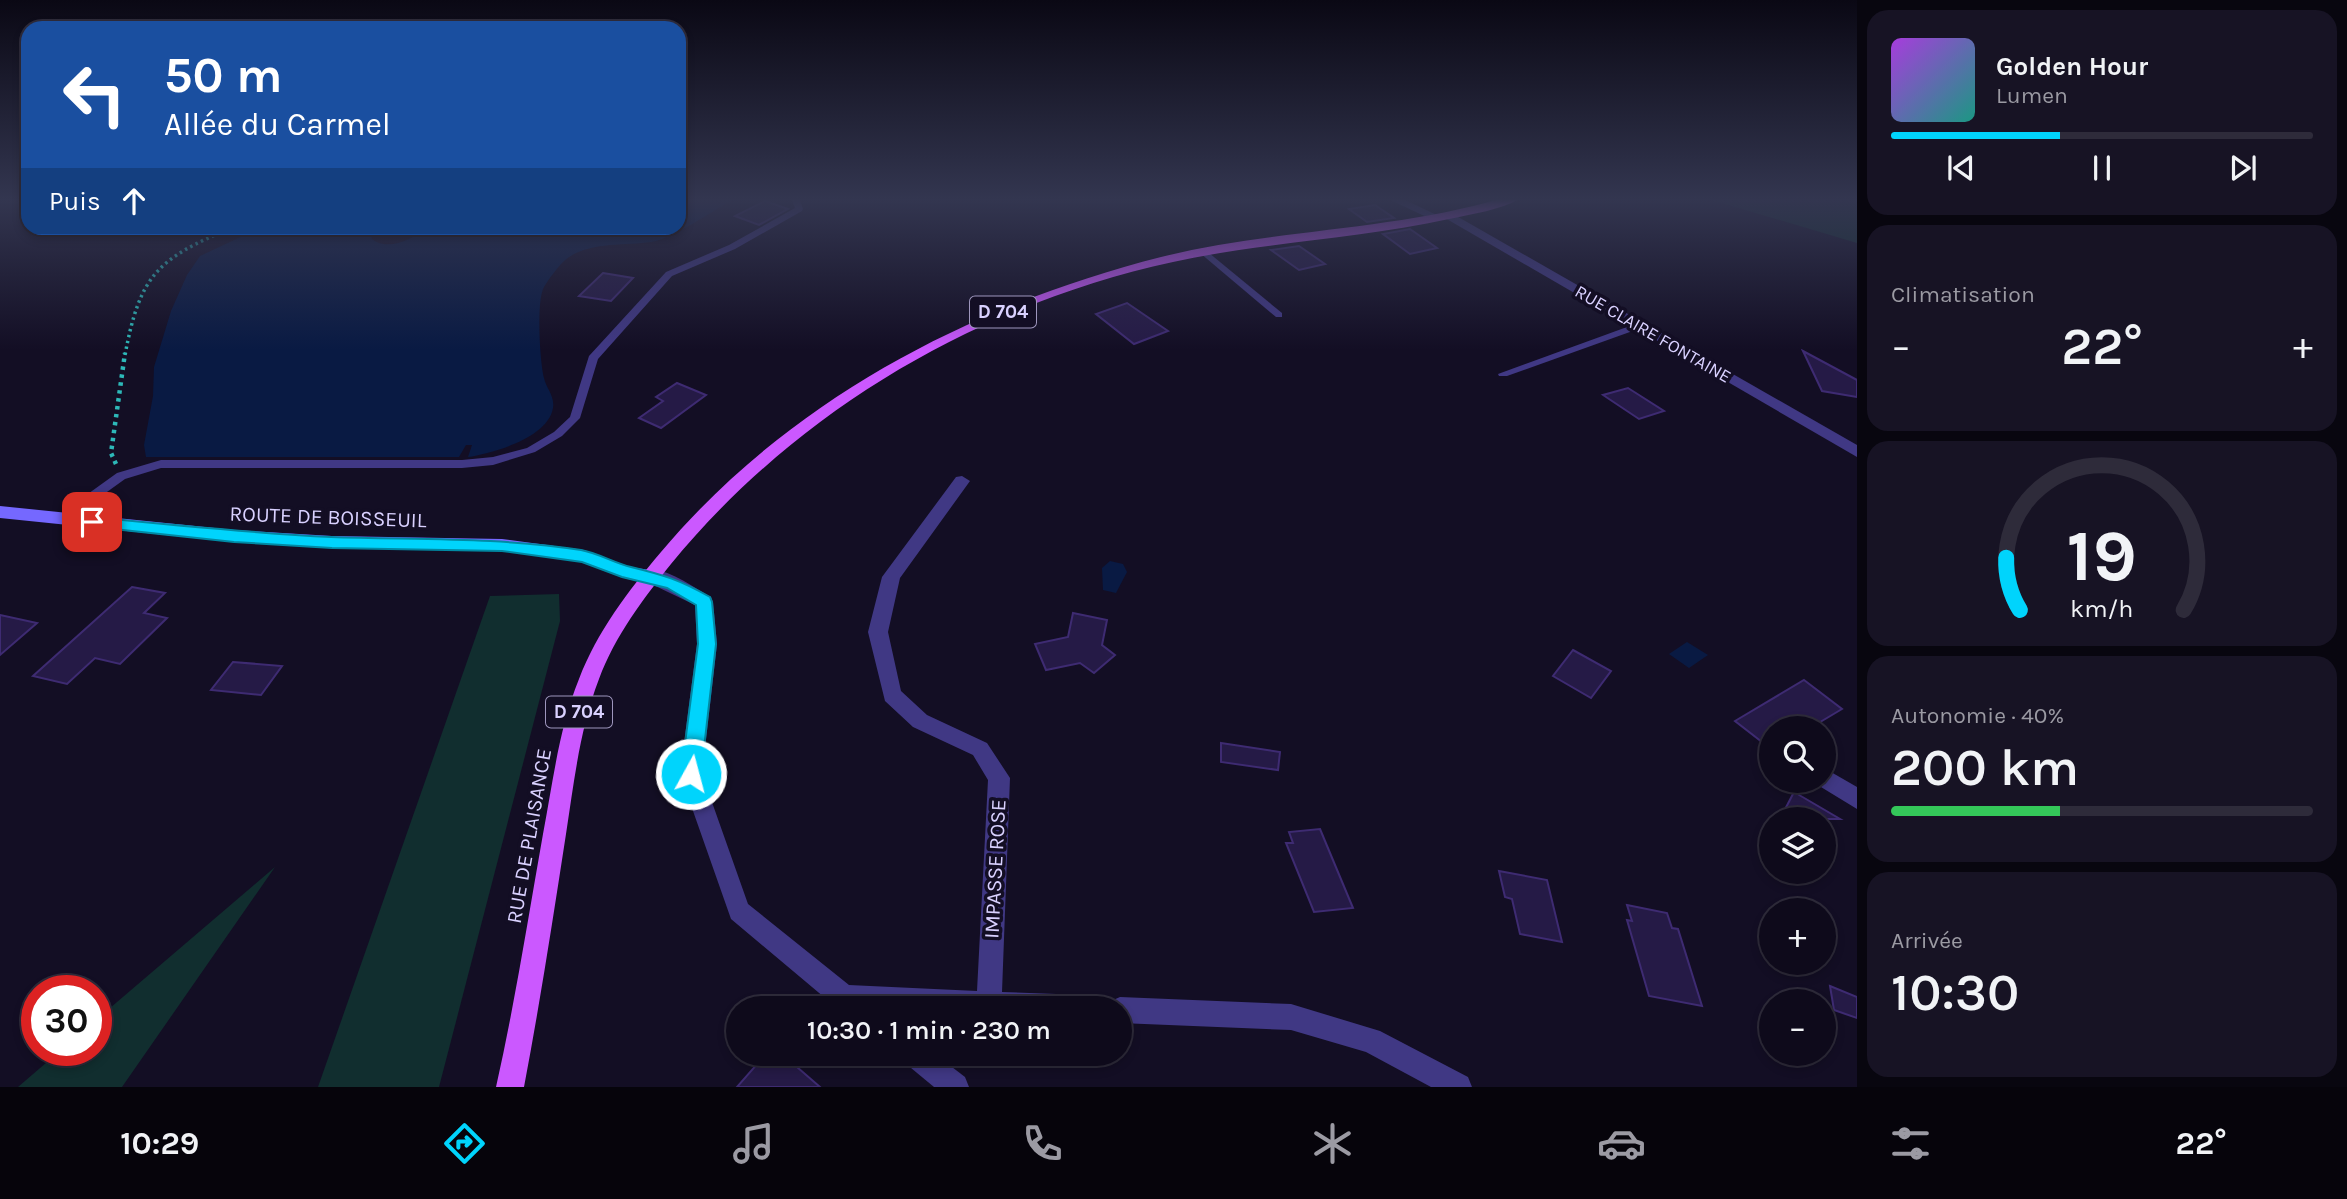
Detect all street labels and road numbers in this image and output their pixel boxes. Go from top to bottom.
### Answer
street label: RUE CLAIRE FONTAINE [1571,280,1735,388]
road number: D 704 [970,296,1036,328]
street label: ROUTE DE BOISSEUIL [229,502,427,532]
road number: D 704 [546,696,612,727]
street label: RUE DE PLAISANCE [502,747,556,925]
street label: IMPASSE ROSE [979,799,1011,939]

